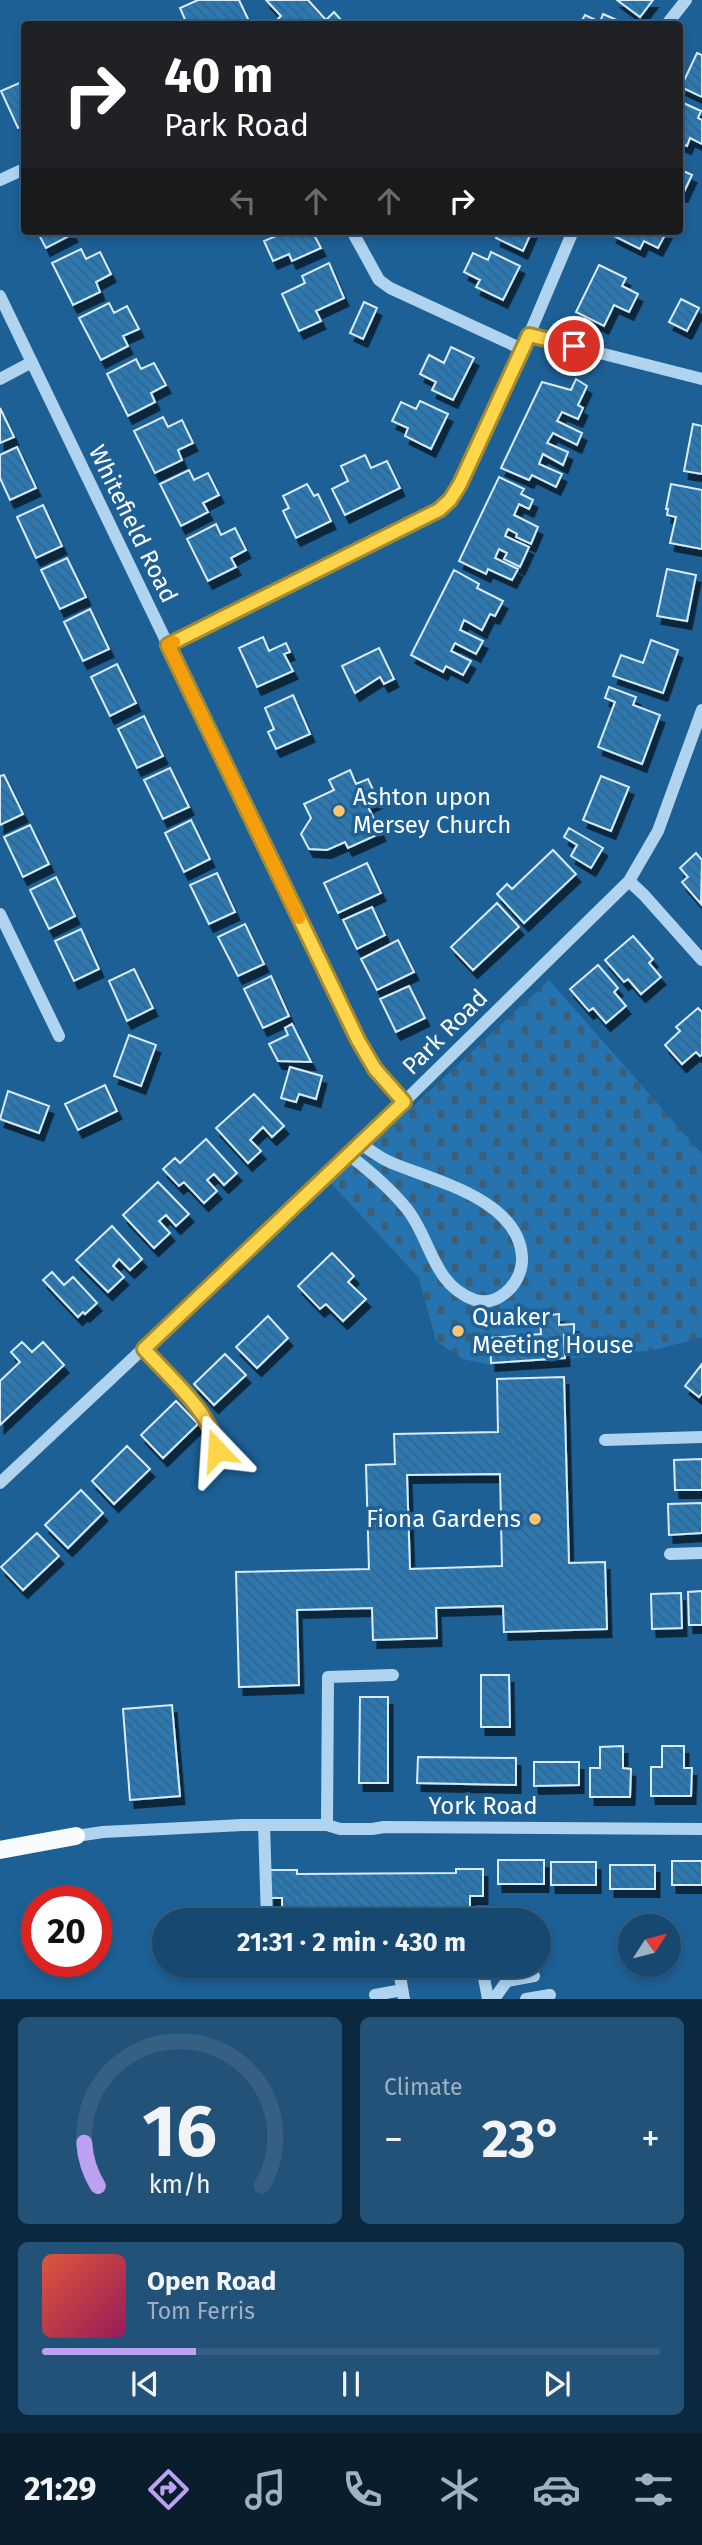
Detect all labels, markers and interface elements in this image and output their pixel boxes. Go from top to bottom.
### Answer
text: 40 m [164,46,273,105]
icon: right [49,49,140,140]
text: Park Road [164,106,309,144]
icon: left [224,182,262,220]
icon: ahead [297,182,335,220]
icon: ahead [370,182,408,220]
icon: right [443,182,481,220]
pin [544,316,604,376]
icon: arrive [555,327,593,365]
street label: Whitefield Road [83,441,183,607]
place label: Ashton upon Mersey Church [353,783,511,839]
marker: Ashton upon Mersey Church [331,803,347,819]
street label: Park Road [397,984,493,1080]
place label: Quaker Meeting House [472,1303,634,1359]
marker: Quaker Meeting House [450,1323,466,1339]
position arrow [180,1413,254,1487]
place label: Fiona Gardens [366,1505,521,1533]
marker: Fiona Gardens [527,1511,543,1527]
street label: York Road [428,1792,538,1820]
speed limit sign: 20 [21,1886,112,1977]
north arrow [618,1914,681,1978]
map controls [618,1914,681,1977]
text: 21:31 · 2 min · 430 m [237,1927,466,1958]
text: Climate [384,2073,463,2101]
text: 16 [143,2089,217,2176]
text: 23° [482,2108,562,2171]
text: − [384,2116,403,2162]
text: + [641,2116,660,2162]
text: km/h [149,2170,211,2200]
text: Open Road [147,2266,276,2297]
text: Tom Ferris [147,2297,255,2325]
icon: previous [126,2365,164,2403]
icon: pause [332,2365,370,2403]
icon: next [538,2365,576,2403]
icon: directions [144,2465,193,2514]
icon: music [241,2465,290,2514]
icon: phone [338,2465,387,2514]
icon: climate [435,2465,484,2514]
icon: car [532,2465,581,2514]
icon: filters [629,2465,678,2514]
text: 21:29 [24,2470,96,2508]

